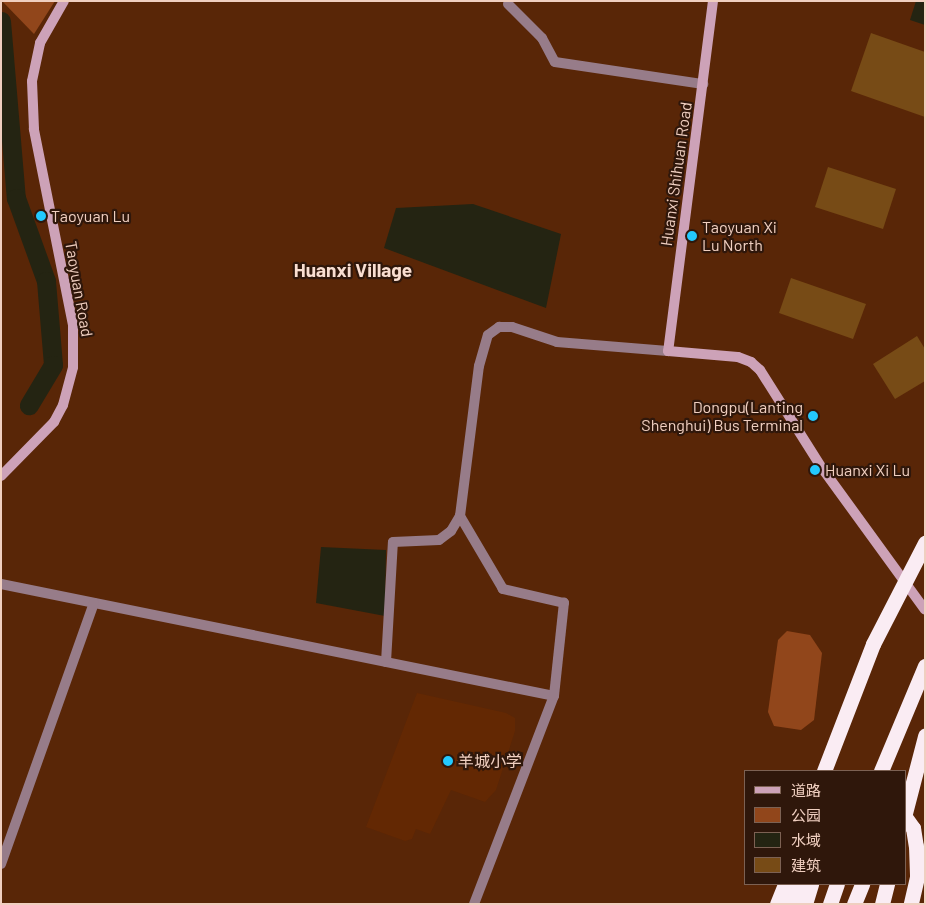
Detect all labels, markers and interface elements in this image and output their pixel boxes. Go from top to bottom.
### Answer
street label: Huanxi Shihuan Road [656,101,696,247]
place label: Taoyuan Lu [51,206,130,226]
marker: Taoyuan Lu [35,210,47,222]
place label: Taoyuan Xi Lu North [702,217,777,255]
marker: Taoyuan Xi Lu North [686,230,698,242]
street label: Taoyuan Road [61,240,97,338]
district label: Huanxi Village [294,259,412,281]
place label: Dongpu(Lanting Shenghui) Bus Terminal [641,397,803,435]
marker: Dongpu(Lanting Shenghui) Bus Terminal [807,410,819,422]
place label: Huanxi Xi Lu [825,460,910,480]
marker: Huanxi Xi Lu [809,464,821,476]
place label: 羊城小学 [458,751,522,771]
marker: 羊城小学 [442,755,454,767]
legend [744,770,906,885]
text: 道路 [791,781,821,799]
text: 公园 [791,806,821,824]
text: 水域 [791,831,821,849]
text: 建筑 [791,856,821,874]

